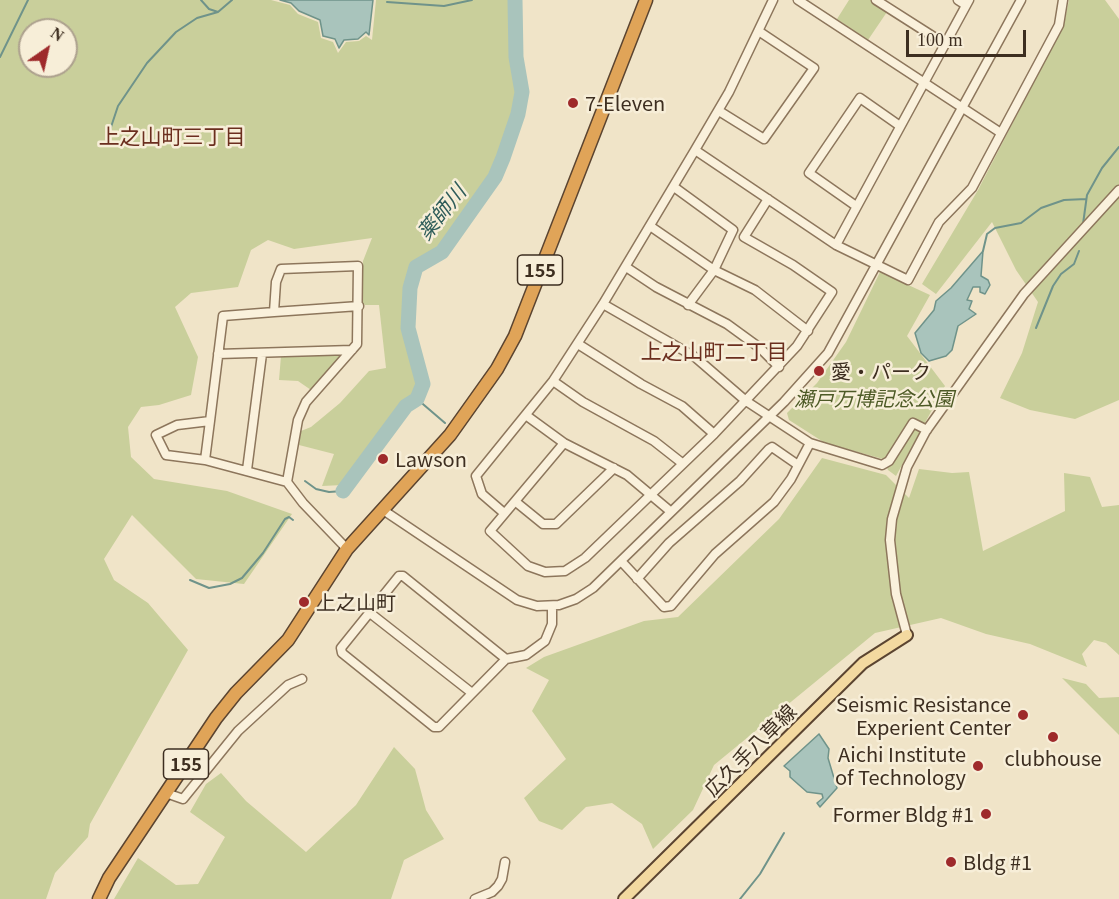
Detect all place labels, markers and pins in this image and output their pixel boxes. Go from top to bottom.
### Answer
place label: 7-Eleven [585,91,665,115]
marker: 7-Eleven [566,96,580,110]
place label: 愛・パーク [831,359,931,383]
marker: 愛・パーク [812,364,826,378]
place label: Lawson [395,447,467,471]
marker: Lawson [376,452,390,466]
place label: 上之山町 [316,590,396,614]
marker: 上之山町 [297,595,311,609]
place label: Seismic Resistance Experient Center [836,692,1011,739]
marker: Seismic Resistance Experient Center [1016,708,1030,722]
marker: clubhouse [1046,730,1060,744]
place label: Aichi Institute of Technology [835,742,966,789]
place label: clubhouse [1004,746,1102,770]
marker: Aichi Institute of Technology [971,759,985,773]
place label: Former Bldg #1 [832,802,974,826]
marker: Former Bldg #1 [979,807,993,821]
place label: Bldg #1 [963,850,1032,874]
marker: Bldg #1 [944,855,958,869]

